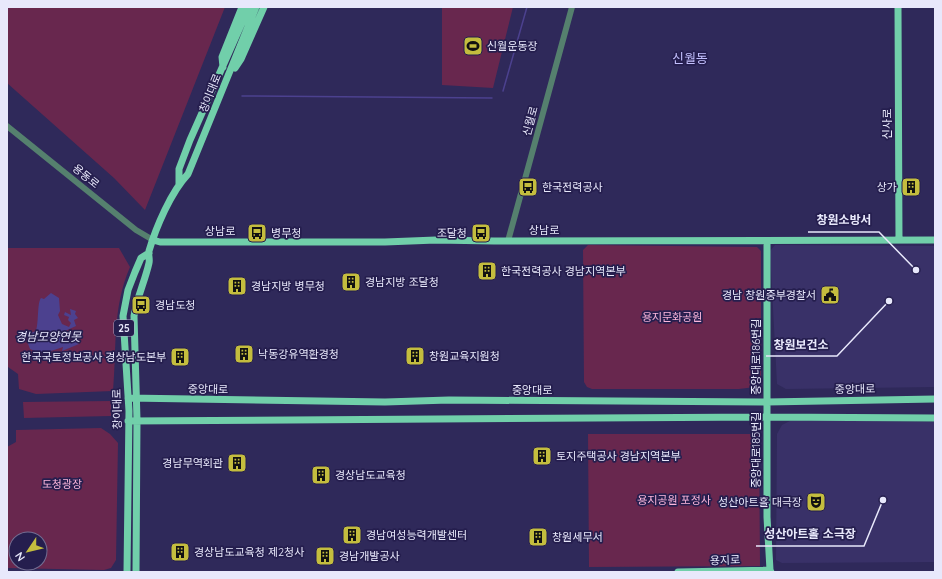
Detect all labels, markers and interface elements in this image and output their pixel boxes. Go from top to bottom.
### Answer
sports icon: 신월운동장 [462,35,484,57]
place label: 신월운동장 [487,39,538,53]
district label: 신월동 [672,50,708,66]
street label: 창이대로 [196,72,224,114]
street label: 신월로 [519,105,541,137]
street label: 신사로 [880,109,894,139]
street label: 용동로 [70,161,102,191]
bus stop icon: 한국전력공사 [517,176,539,198]
building icon: 상가 [900,176,922,198]
place label: 한국전력공사 [542,180,603,194]
place label: 상가 [877,180,897,194]
callout: 창원소방서 [808,208,879,232]
text: 창원소방서 [816,212,872,227]
bus stop icon: 병무청 [246,222,268,244]
bus stop icon: 조달청 [470,222,492,244]
street label: 상남로 [529,223,559,237]
street label: 상남로 [205,224,235,238]
place label: 병무청 [271,226,301,240]
place label: 조달청 [437,226,467,240]
building icon: 한국전력공사 경남지역본부 [476,260,498,282]
place label: 한국전력공사 경남지역본부 [501,264,625,278]
building icon: 경남지방 조달청 [340,271,362,293]
building icon: 경남지방 병무청 [226,275,248,297]
place label: 경남지방 조달청 [365,275,439,289]
place label: 경남지방 병무청 [251,279,325,293]
public building icon: 경남 창원중부경찰서 [819,284,841,306]
place label: 경남 창원중부경찰서 [722,288,816,302]
bus stop icon: 경남도청 [130,294,152,316]
place label: 경남도청 [155,298,195,312]
park label: 용지문화공원 [642,310,702,324]
street label: 중앙대로186번길 [749,319,763,395]
road number: 25 [114,320,134,336]
water label: 경남모양연못 [15,329,82,344]
callout: 창원보건소 [766,332,837,356]
text: 창원보건소 [773,337,829,352]
building icon: 낙동강유역환경청 [233,343,255,365]
building icon: 창원교육지원청 [404,345,426,367]
building icon: 한국국토정보공사 경상남도본부 [169,346,191,368]
place label: 낙동강유역환경청 [258,347,339,361]
place label: 창원교육지원청 [429,349,500,363]
place label: 한국국토정보공사 경상남도본부 [21,350,166,364]
street label: 중앙대로 [188,382,228,396]
street label: 중앙대로 [835,382,875,396]
street label: 중앙대로 [512,383,552,397]
street label: 창이대로 [110,389,124,429]
street label: 중앙대로185번길 [749,412,763,488]
building icon: 토지주택공사 경남지역본부 [531,445,553,467]
place label: 토지주택공사 경남지역본부 [556,449,680,463]
building icon: 경남무역회관 [226,452,248,474]
place label: 경남무역회관 [162,456,223,470]
building icon: 경상남도교육청 [310,464,332,486]
place label: 경상남도교육청 [335,468,406,482]
park label: 도청광장 [42,477,82,491]
theatre icon: 성산아트홀 대극장 [805,491,827,513]
park label: 용지공원 포정사 [637,493,711,507]
place label: 성산아트홀 대극장 [718,495,802,509]
callout: 성산아트홀 소극장 [756,522,864,546]
building icon: 경남여성능력개발센터 [341,524,363,546]
building icon: 창원세무서 [527,526,549,548]
text: 성산아트홀 소극장 [764,526,856,541]
place label: 경남여성능력개발센터 [366,528,467,542]
place label: 창원세무서 [552,530,603,544]
north arrow [8,531,48,571]
building icon: 경상남도교육청 제2청사 [169,541,191,563]
place label: 경상남도교육청 제2청사 [194,545,304,559]
building icon: 경남개발공사 [314,545,336,567]
text: N [12,549,28,564]
place label: 경남개발공사 [339,549,400,563]
street label: 용지로 [710,552,740,568]

